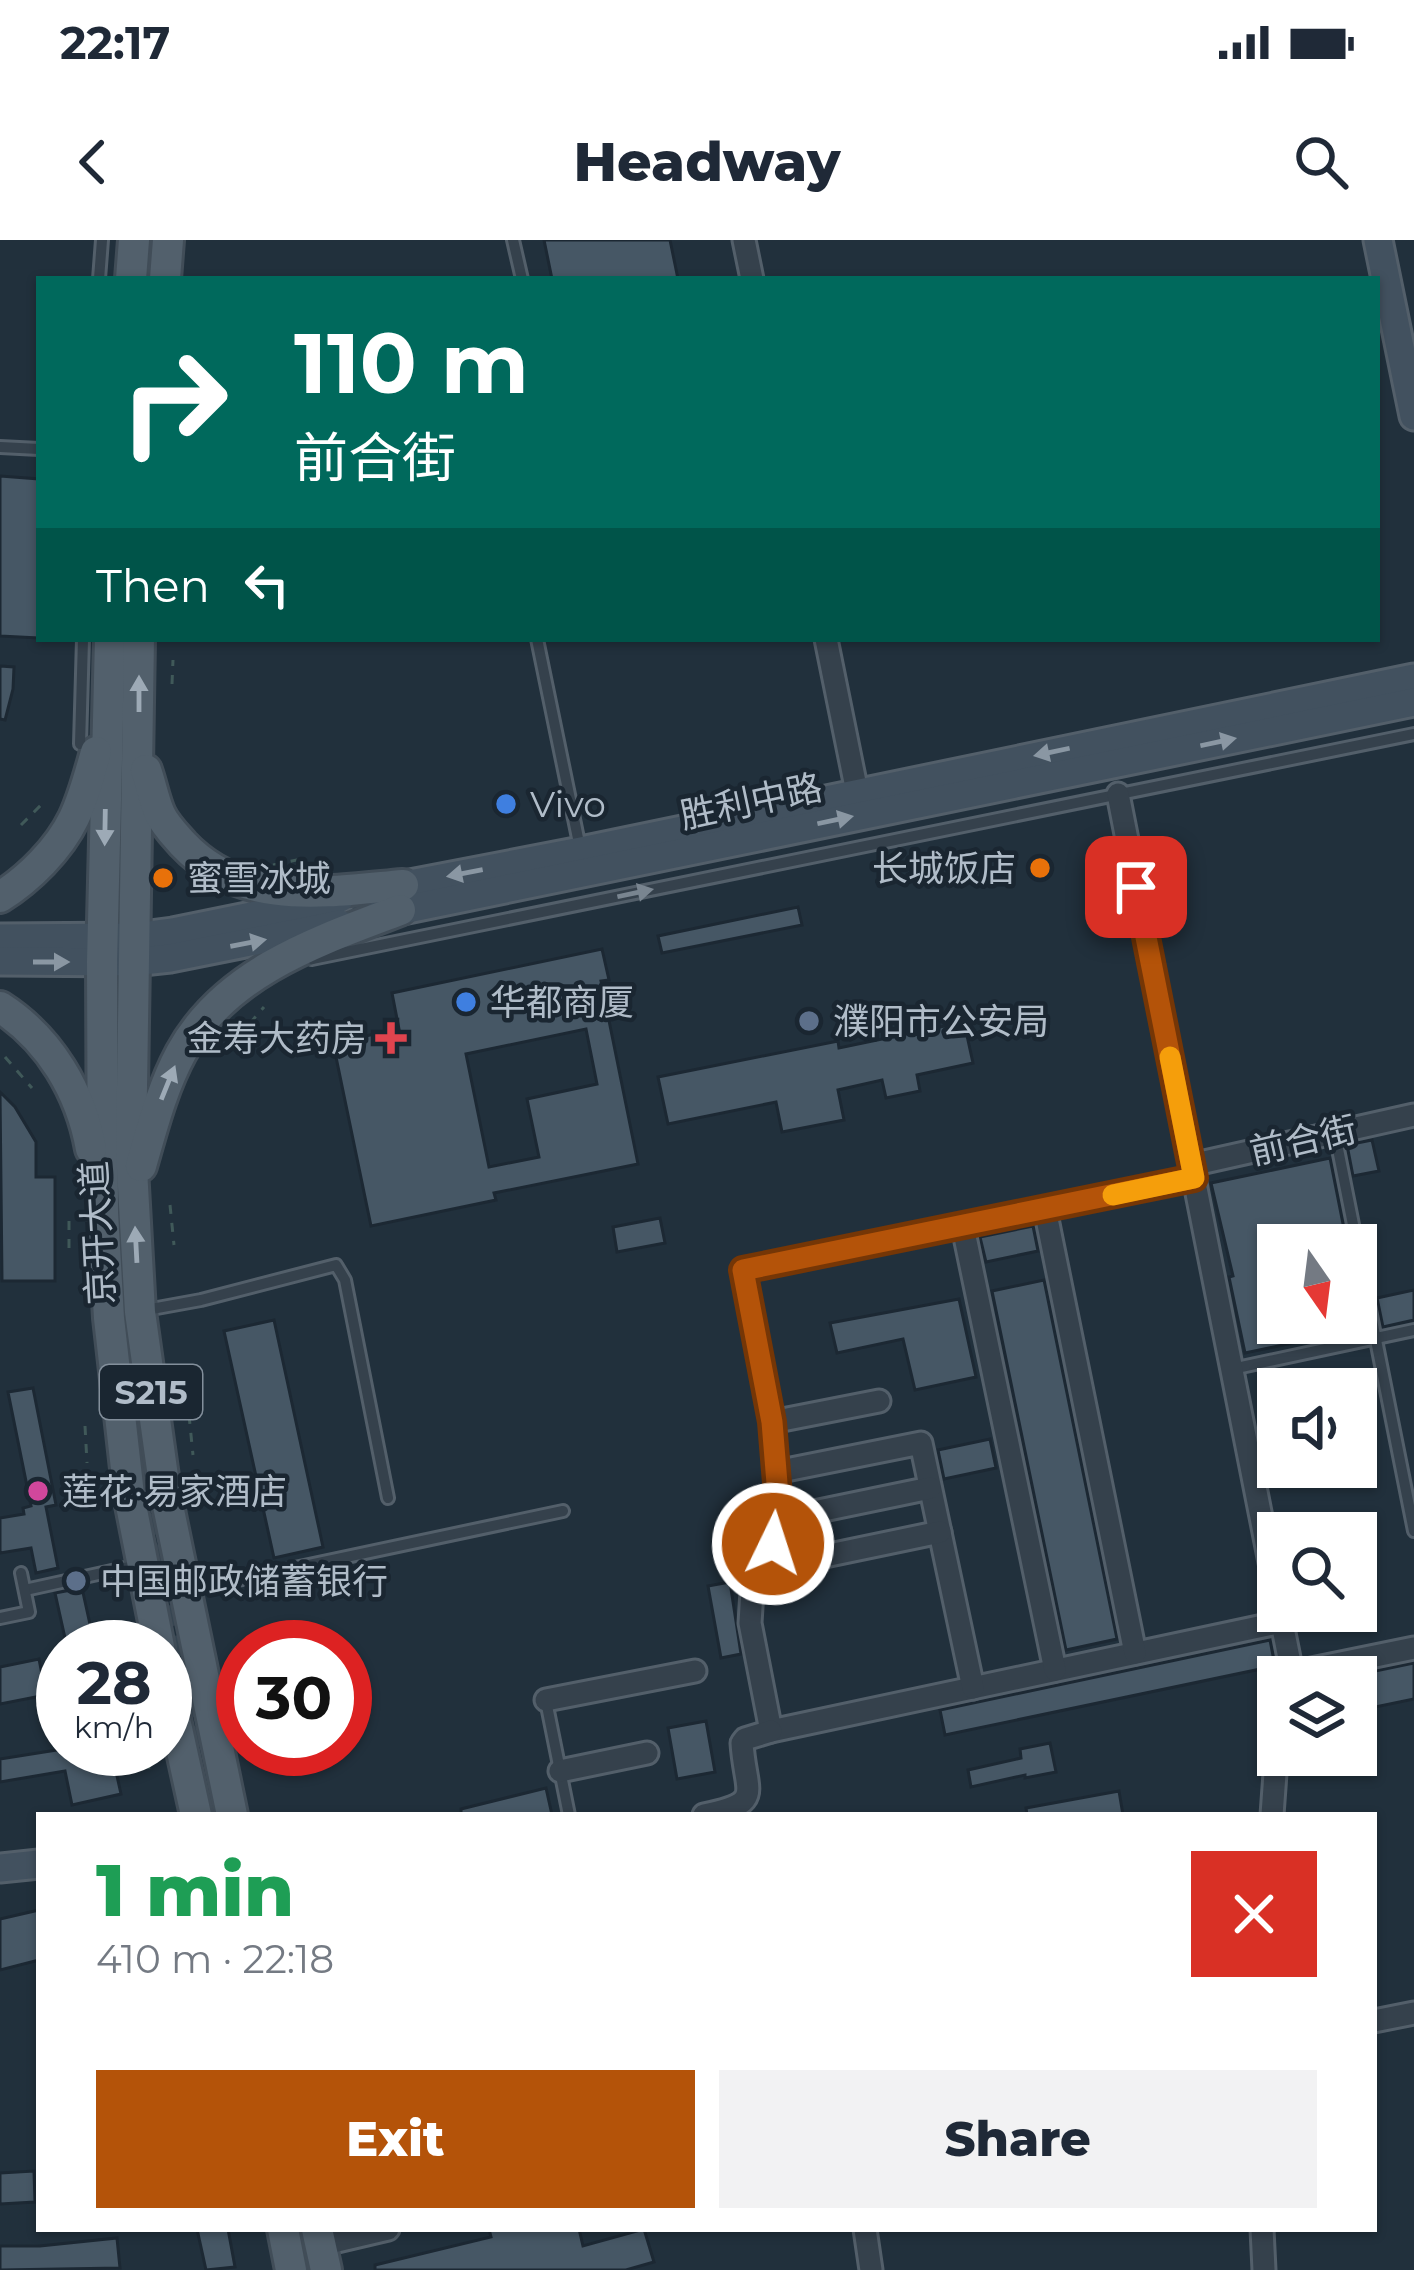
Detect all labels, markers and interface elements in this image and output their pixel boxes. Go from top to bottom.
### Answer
text: 22:17 [60,15,170,70]
icon: back [60,129,126,195]
text: Headway [574,129,841,195]
icon: search [1288,129,1354,195]
text: 110 m [294,312,529,414]
icon: right [96,324,252,480]
text: 前合街 [294,425,456,491]
icon: left [234,552,300,618]
text: Then [96,558,210,613]
one-way arrow [129,674,149,712]
one-way arrow [1199,732,1237,751]
one-way arrow [1033,743,1071,762]
street label: 胜利中路 [676,765,826,837]
place label: Vivo [530,782,606,826]
marker: Vivo [493,791,519,817]
one-way arrow [95,809,114,847]
one-way arrow [817,810,855,829]
pin [1085,836,1187,938]
place label: 长城饭店 [872,846,1016,890]
icon: arrive [1103,854,1169,920]
marker: 长城饭店 [1027,855,1053,881]
place label: 蜜雪冰城 [187,856,331,900]
one-way arrow [445,864,483,883]
marker: 蜜雪冰城 [150,865,176,891]
one-way arrow [617,883,655,902]
one-way arrow [230,933,268,952]
one-way arrow [33,952,71,972]
place label: 华都商厦 [490,980,634,1024]
marker: 华都商厦 [453,989,479,1015]
place label: 濮阳市公安局 [833,999,1049,1043]
marker: 濮阳市公安局 [796,1008,822,1034]
place label: 金寿大药房 [187,1016,367,1060]
marker: 金寿大药房 [378,1025,404,1051]
one-way arrow [159,1065,178,1101]
street label: 前合街 [1245,1106,1361,1174]
street label: 京开大道 [71,1160,123,1306]
north arrow [1257,1224,1377,1344]
map controls [1257,1224,1377,1776]
one-way arrow [126,1226,145,1263]
road number: S215 [100,1365,202,1419]
button: sound [1257,1368,1377,1488]
place label: 莲花·易家酒店 [62,1469,287,1513]
marker: 莲花·易家酒店 [25,1478,51,1504]
position arrow [710,1481,836,1607]
button: search [1257,1512,1377,1632]
place label: 中国邮政储蓄银行 [100,1559,388,1603]
marker: 中国邮政储蓄银行 [63,1568,89,1594]
speed limit sign: 30 [216,1620,372,1776]
text: 28 [77,1646,152,1719]
button: layers [1257,1656,1377,1776]
text: km/h [74,1709,154,1746]
text: 1 min [96,1846,294,1934]
button: close [1191,1851,1317,1977]
text: 410 m · 22:18 [96,1935,334,1983]
button: Exit [96,2070,695,2208]
button: Share [719,2070,1317,2208]

